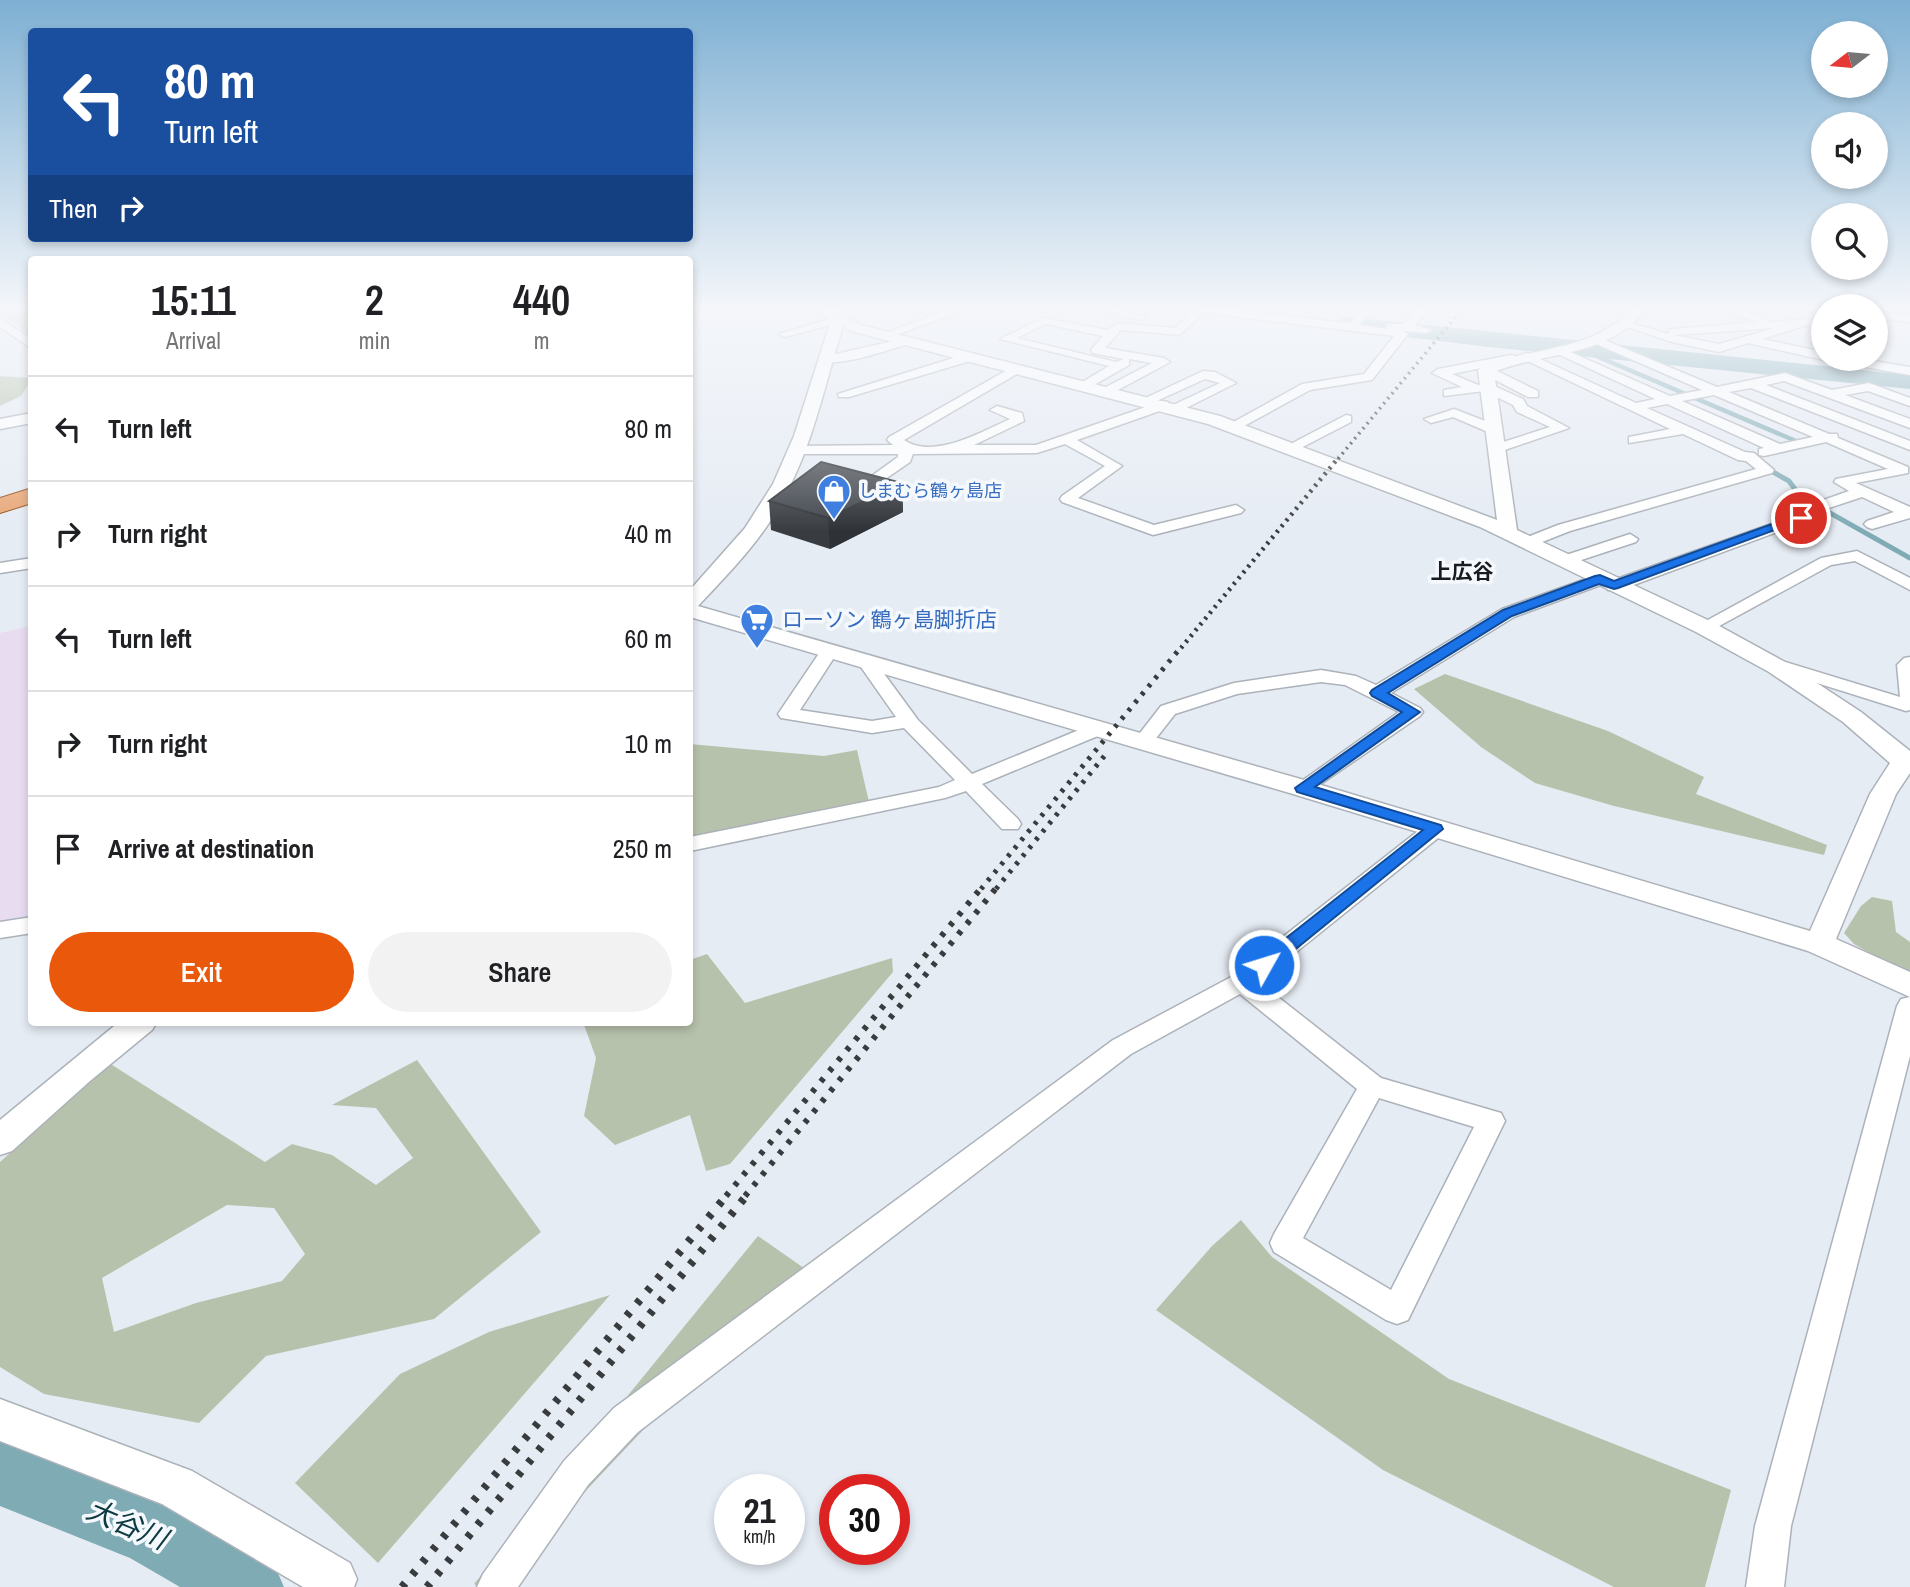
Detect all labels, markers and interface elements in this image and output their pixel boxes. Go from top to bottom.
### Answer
north arrow [1811,21,1888,98]
map controls [1811,21,1888,371]
text: 80 m [164,47,256,113]
icon: left [49,56,140,147]
text: Turn left [164,110,258,153]
button: sound [1811,112,1888,189]
icon: right [112,189,150,227]
text: Then [49,191,98,226]
button: search [1811,203,1888,280]
text: 15:11 [151,272,236,328]
text: 2 [365,272,384,328]
text: 440 [513,272,570,328]
button: layers [1811,294,1888,371]
text: Arrival [166,325,221,356]
text: min [359,325,390,356]
text: m [534,325,549,356]
icon: left [49,410,87,448]
text: Turn left [108,411,192,446]
text: 80 m [625,411,672,446]
shop icon: しまむら鶴ヶ島店 [815,472,853,521]
place label: しまむら鶴ヶ島店 [858,478,1002,503]
pin [1771,488,1831,548]
icon: arrive [1782,499,1820,537]
icon: right [49,515,87,553]
text: Turn right [108,516,207,551]
text: 40 m [625,516,672,551]
district label: 上広谷 [1431,557,1494,586]
supermarket icon: ローソン 鶴ヶ島脚折店 [738,601,776,650]
place label: ローソン 鶴ヶ島脚折店 [782,605,997,634]
icon: left [49,620,87,658]
text: Turn left [108,621,192,656]
text: 60 m [625,621,672,656]
icon: right [49,725,87,763]
text: Turn right [108,726,207,761]
text: 10 m [625,726,672,761]
icon: arrive [49,830,87,868]
text: Arrive at destination [108,831,314,866]
text: 250 m [613,831,672,866]
position arrow [1227,928,1301,1002]
button: Exit [49,932,354,1012]
button: Share [368,932,672,1012]
speed limit sign: 30 [819,1474,910,1565]
text: 21 [744,1487,775,1534]
water label: 大谷川 [81,1490,176,1559]
text: km/h [744,1524,776,1549]

